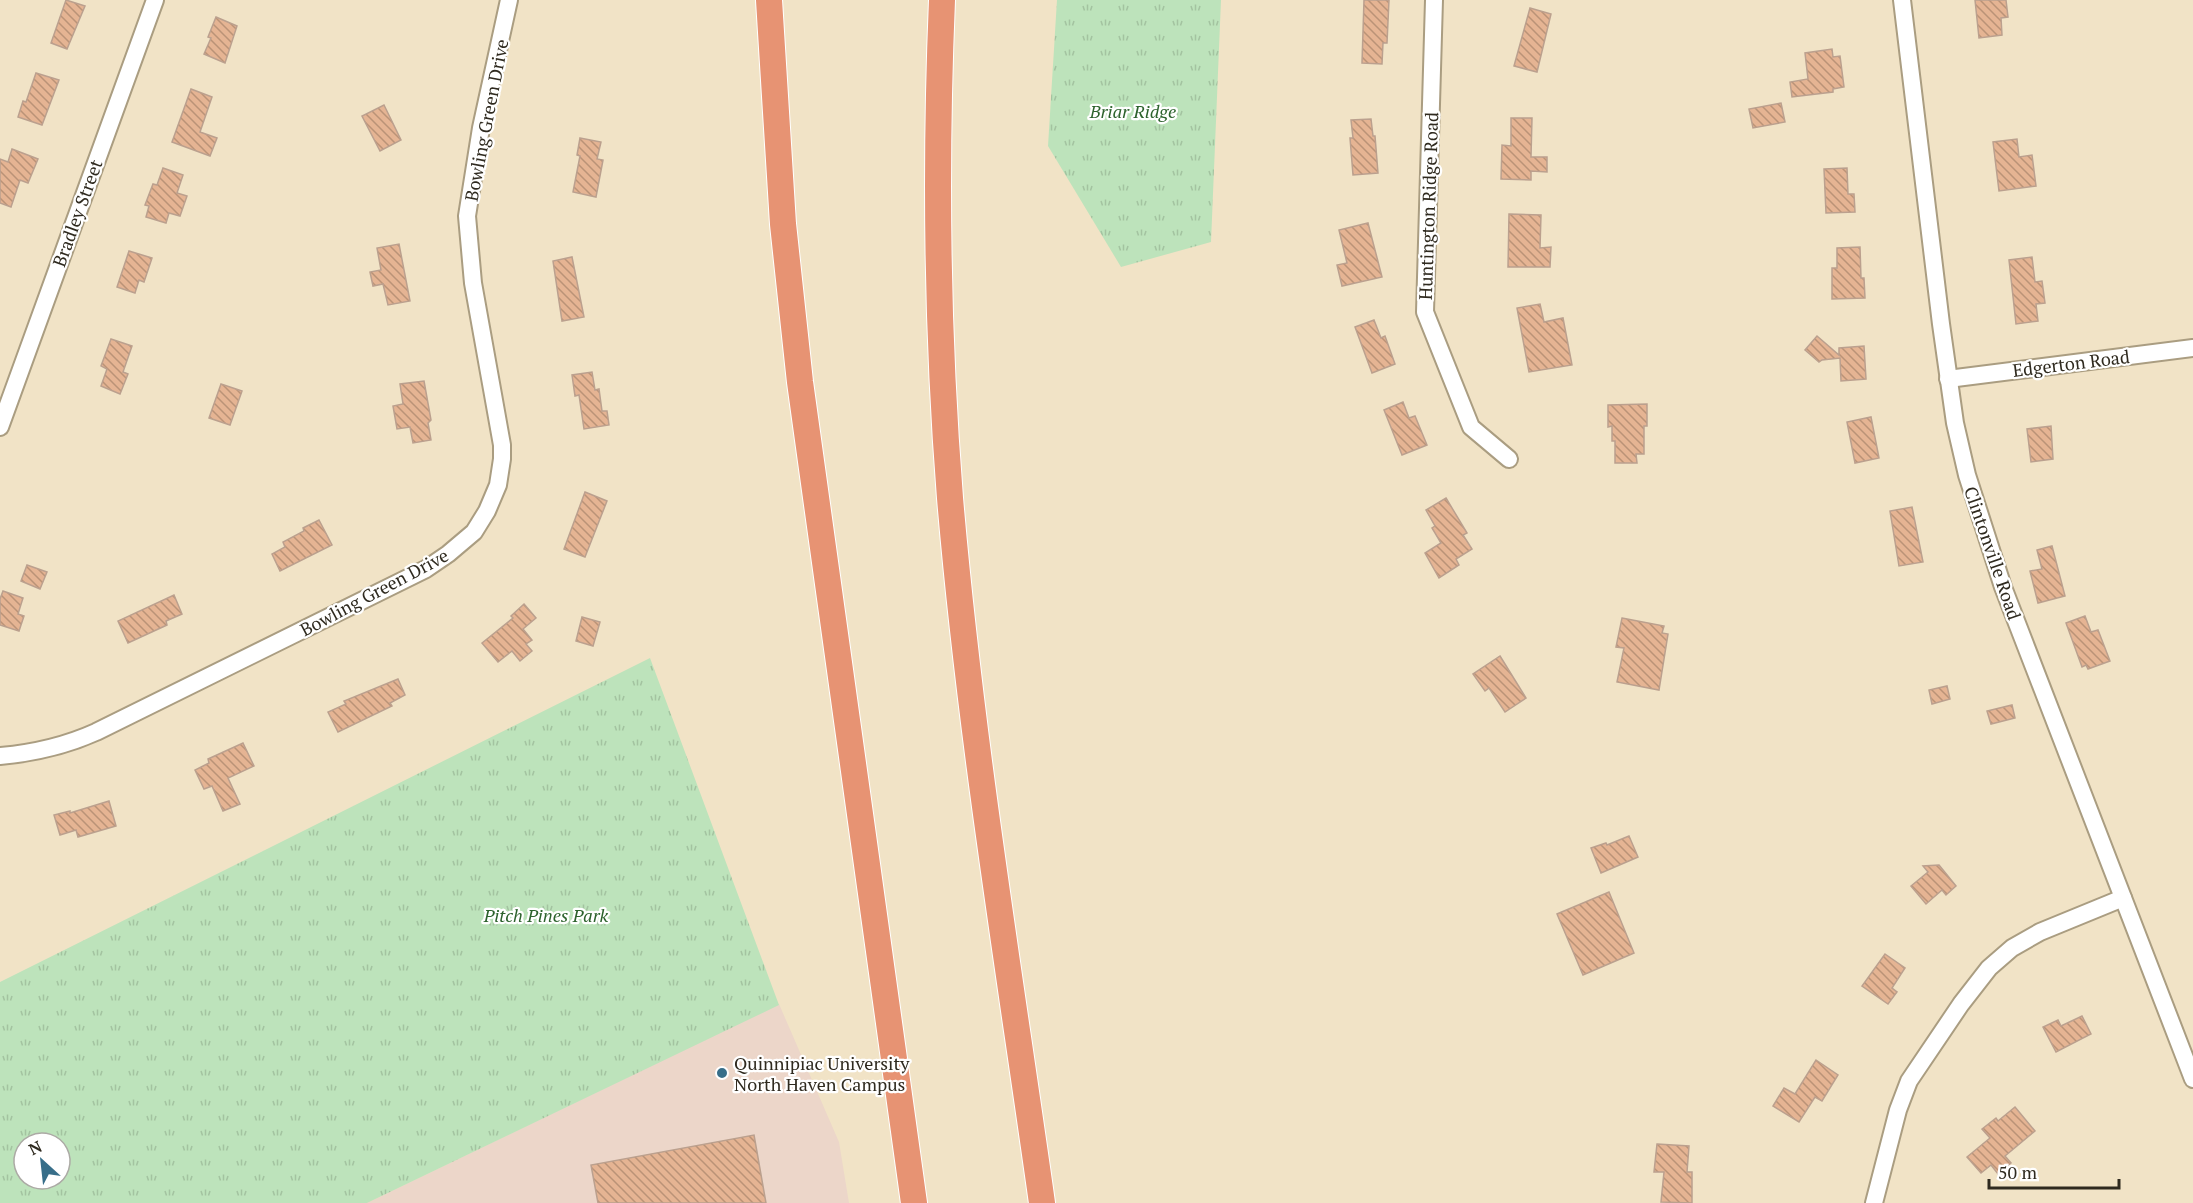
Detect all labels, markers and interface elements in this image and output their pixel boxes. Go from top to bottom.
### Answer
street label: Bowling Green Drive [459,37,513,203]
park label: Briar Ridge [1089,99,1176,123]
street label: Huntington Ridge Road [1413,112,1443,300]
street label: Bradley Street [46,156,108,270]
street label: Edgerton Road [2011,344,2131,382]
street label: Clintonville Road [1959,483,2027,623]
street label: Bowling Green Drive [296,543,452,641]
park label: Pitch Pines Park [483,903,609,927]
place label: Quinnipiac University North Haven Campus [734,1051,910,1096]
marker: Quinnipiac University North Haven Campus [715,1066,729,1080]
north arrow [12,1131,72,1191]
text: N [25,1135,46,1160]
scale bar [1989,1152,2120,1190]
text: 50 m [1998,1160,2038,1184]

